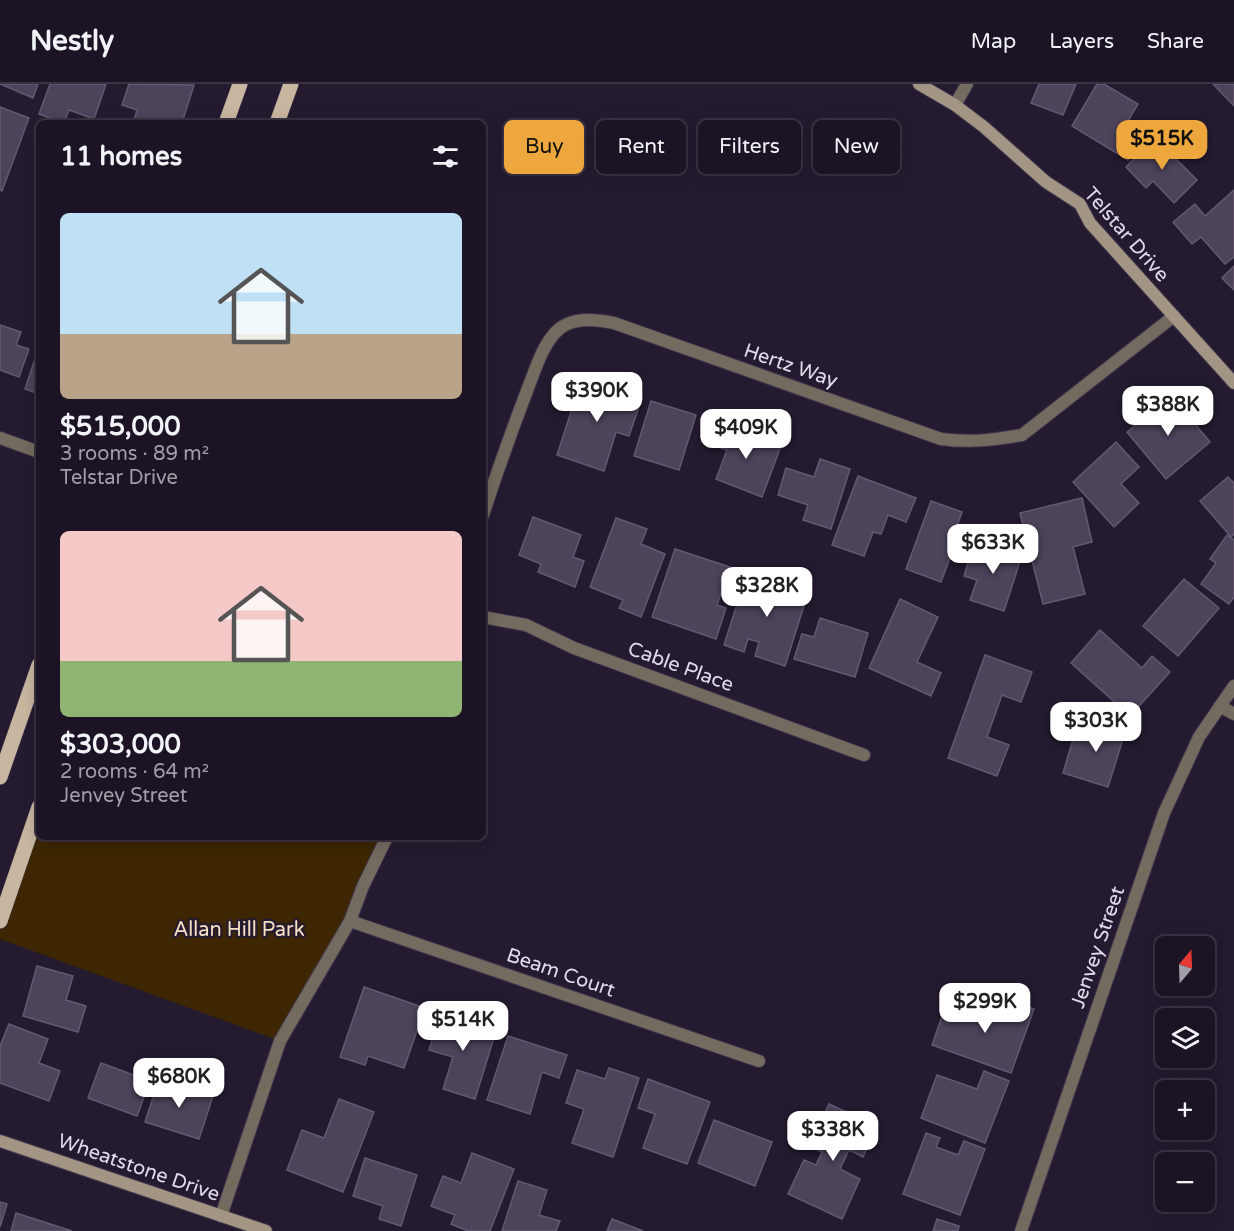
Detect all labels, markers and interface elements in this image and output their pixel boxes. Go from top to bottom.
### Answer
text: Nestly [30,24,114,58]
text: Map [971,29,1016,54]
text: Layers [1049,29,1114,54]
text: Share [1147,29,1204,54]
chip: Buy [504,120,584,174]
chip: Rent [596,120,686,174]
chip: Filters [698,120,801,174]
chip: New [813,120,900,174]
pin: $515K [1120,120,1204,171]
text: $515K [1130,127,1194,151]
icon: filters [429,140,462,173]
text: 11 homes [60,141,182,172]
street label: Telstar Drive [1079,182,1174,287]
icon: home [207,252,315,360]
street label: Hertz Way [741,339,841,393]
pin: $390K [555,372,639,423]
text: $390K [565,379,629,403]
pin: $388K [1126,386,1210,437]
text: $388K [1136,393,1200,417]
pin: $409K [704,409,788,460]
text: $515,000 [60,411,180,442]
text: $409K [714,416,778,440]
text: 3 rooms · 89 m² [60,442,209,466]
text: Telstar Drive [60,466,178,490]
pin: $633K [951,524,1035,575]
text: $633K [961,531,1025,555]
pin: $328K [725,567,809,618]
icon: home [207,570,315,678]
text: $328K [735,574,799,598]
street label: Cable Place [625,637,737,697]
pin: $303K [1054,702,1138,753]
text: $303K [1064,709,1128,733]
text: $303,000 [60,729,181,760]
text: 2 rooms · 64 m² [60,760,209,784]
text: Jenvey Street [60,784,187,808]
street label: Jenvey Street [1066,883,1130,1011]
park label: Allan Hill Park [173,918,305,942]
north arrow [1155,936,1215,996]
map controls [1155,936,1215,1212]
street label: Beam Court [503,943,618,1003]
pin: $299K [943,983,1027,1034]
text: $299K [953,990,1017,1014]
pin: $514K [421,1001,505,1052]
text: $514K [431,1008,495,1032]
button: layers [1155,1008,1215,1068]
pin: $680K [137,1058,221,1109]
text: $680K [147,1065,211,1089]
button: + [1155,1080,1215,1140]
pin: $338K [791,1111,875,1162]
text: $338K [801,1118,865,1142]
street label: Wheatstone Drive [55,1129,223,1207]
button: − [1155,1152,1215,1212]

